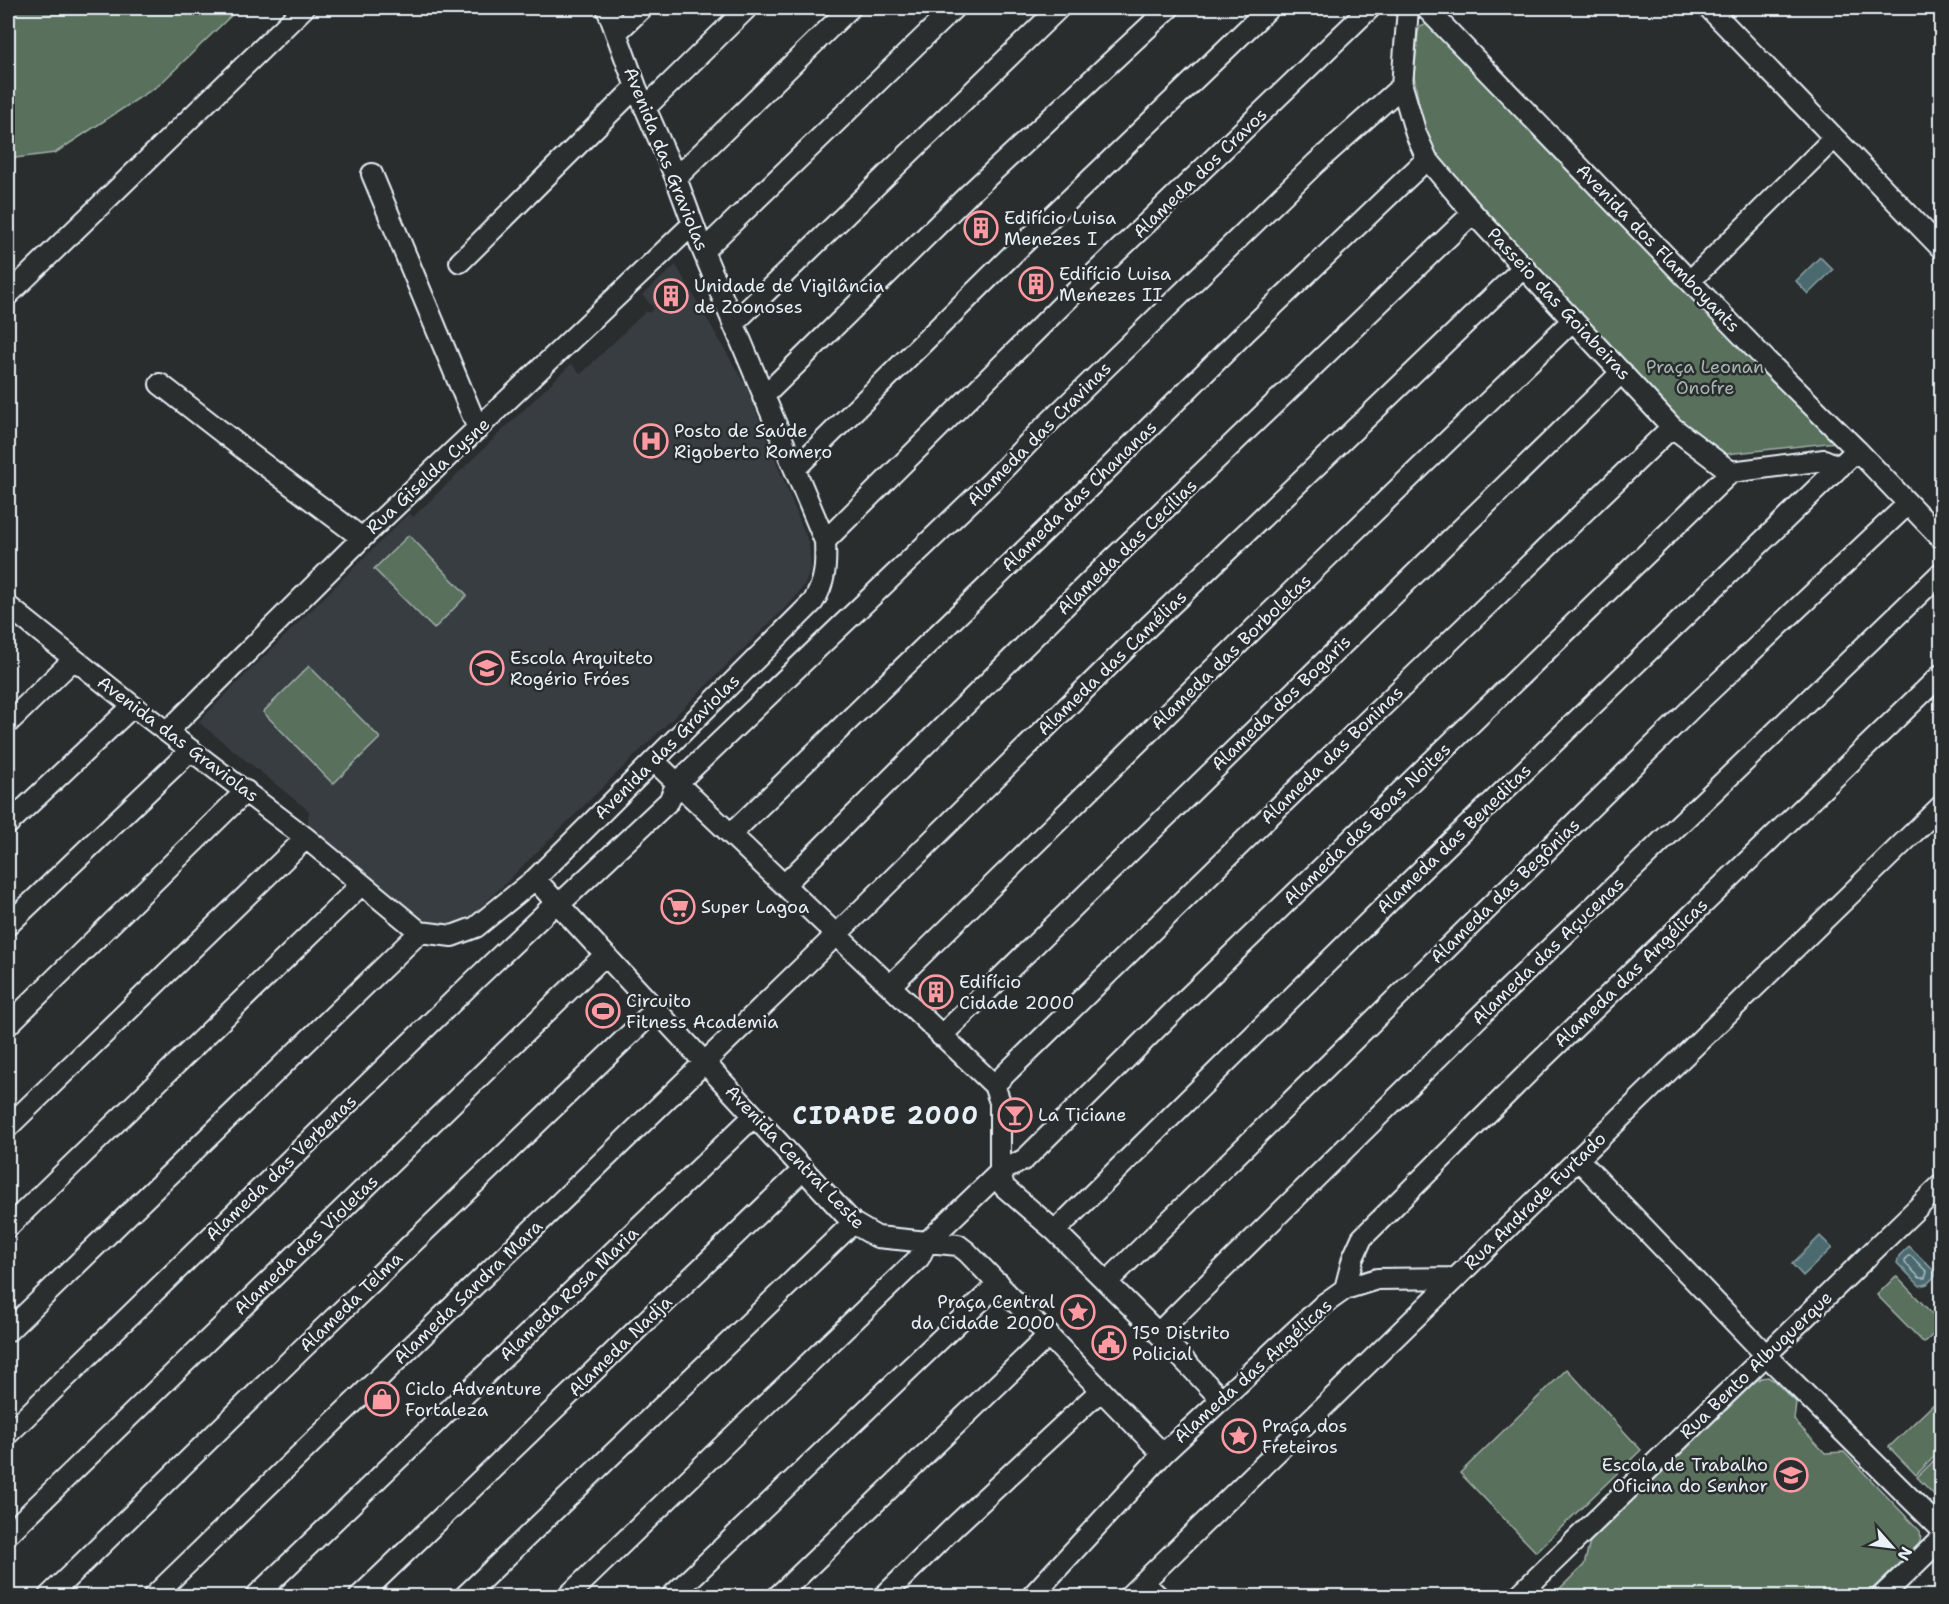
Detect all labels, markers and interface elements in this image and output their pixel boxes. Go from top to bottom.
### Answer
street label: Avenida das Graviolas [618,63,714,255]
street label: Alameda dos Cravos [1128,103,1272,243]
street label: Avenida dos Flamboyants [1571,158,1745,338]
place label: Edifício Luisa Menezes I [1004,206,1116,251]
building icon: Edifício Luisa Menezes I [963,210,999,246]
street label: Passeio das Goiabeiras [1482,223,1636,385]
place label: Edifício Luisa Menezes II [1059,262,1171,307]
building icon: Edifício Luisa Menezes II [1018,266,1054,302]
place label: Unidade de Vigilância de Zoonoses [694,274,884,319]
building icon: Unidade de Vigilância de Zoonoses [653,278,689,314]
park label: Praça Leonan Onofre [1646,355,1764,400]
street label: Alameda das Cravinas [962,357,1116,511]
street label: Rua Giselda Cysne [361,412,495,540]
street label: Alameda das Chananas [996,415,1162,577]
place label: Posto de Saúde Rigoberto Romero [674,419,832,464]
hospital icon: Posto de Saúde Rigoberto Romero [633,423,669,459]
street label: Alameda das Cecílias [1052,474,1202,620]
street label: Alameda das Borboletas [1145,569,1317,735]
street label: Alameda das Camélias [1032,585,1192,741]
street label: Alameda dos Bogaris [1206,630,1356,776]
place label: Escola Arquiteto Rogério Fróes [510,646,653,691]
school or university icon: Escola Arquiteto Rogério Fróes [469,650,505,686]
street label: Avenida das Graviolas [589,669,745,825]
street label: Avenida das Graviolas [92,670,264,808]
street label: Alameda das Boninas [1255,681,1409,829]
street label: Alameda das Boas Noites [1278,737,1456,911]
street label: Alameda das Beneditas [1371,759,1537,919]
street label: Alameda das Begônias [1425,813,1585,969]
street label: Alameda das Açucenas [1467,872,1629,1030]
supermarket icon: Super Lagoa [660,889,696,925]
street label: Alameda das Angélicas [1549,893,1713,1053]
place label: Super Lagoa [701,895,809,919]
place label: Edifício Cidade 2000 [959,970,1074,1015]
building icon: Edifício Cidade 2000 [918,974,954,1010]
place label: Circuito Fitness Academia [626,989,778,1034]
sports icon: Circuito Fitness Academia [585,993,621,1029]
street label: Avenida Central Leste [720,1080,870,1234]
street label: Alameda das Verbenas [200,1089,362,1247]
bar icon: La Ticiane [997,1097,1033,1133]
district label: CIDADE 2000 [792,1100,980,1132]
place label: La Ticiane [1038,1103,1126,1127]
street label: Rua Andrade Furtado [1459,1127,1611,1275]
street label: Alameda das Violetas [229,1170,383,1320]
street label: Alameda Sandra Mara [388,1215,548,1369]
street label: Alameda Rosa Maria [494,1221,644,1367]
street label: Alameda Telma [294,1247,408,1357]
street label: Rua Bento Albuquerque [1674,1286,1838,1444]
street label: Alameda Nadja [563,1290,677,1402]
place label: Praça Central da Cidade 2000 [911,1290,1056,1335]
street label: Alameda das Angélicas [1169,1293,1337,1449]
place icon: Praça Central da Cidade 2000 [1060,1294,1096,1330]
place label: 15º Distrito Policial [1132,1321,1230,1366]
public building icon: 15º Distrito Policial [1091,1325,1127,1361]
place label: Ciclo Adventure Fortaleza [405,1377,542,1422]
shop icon: Ciclo Adventure Fortaleza [364,1381,400,1417]
place label: Praça dos Freteiros [1262,1414,1347,1459]
place icon: Praça dos Freteiros [1221,1418,1257,1454]
place label: Escola de Trabalho Oficina do Senhor [1602,1453,1768,1498]
school or university icon: Escola de Trabalho Oficina do Senhor [1773,1457,1809,1493]
north arrow [1862,1517,1922,1577]
text: N [1893,1543,1917,1564]

